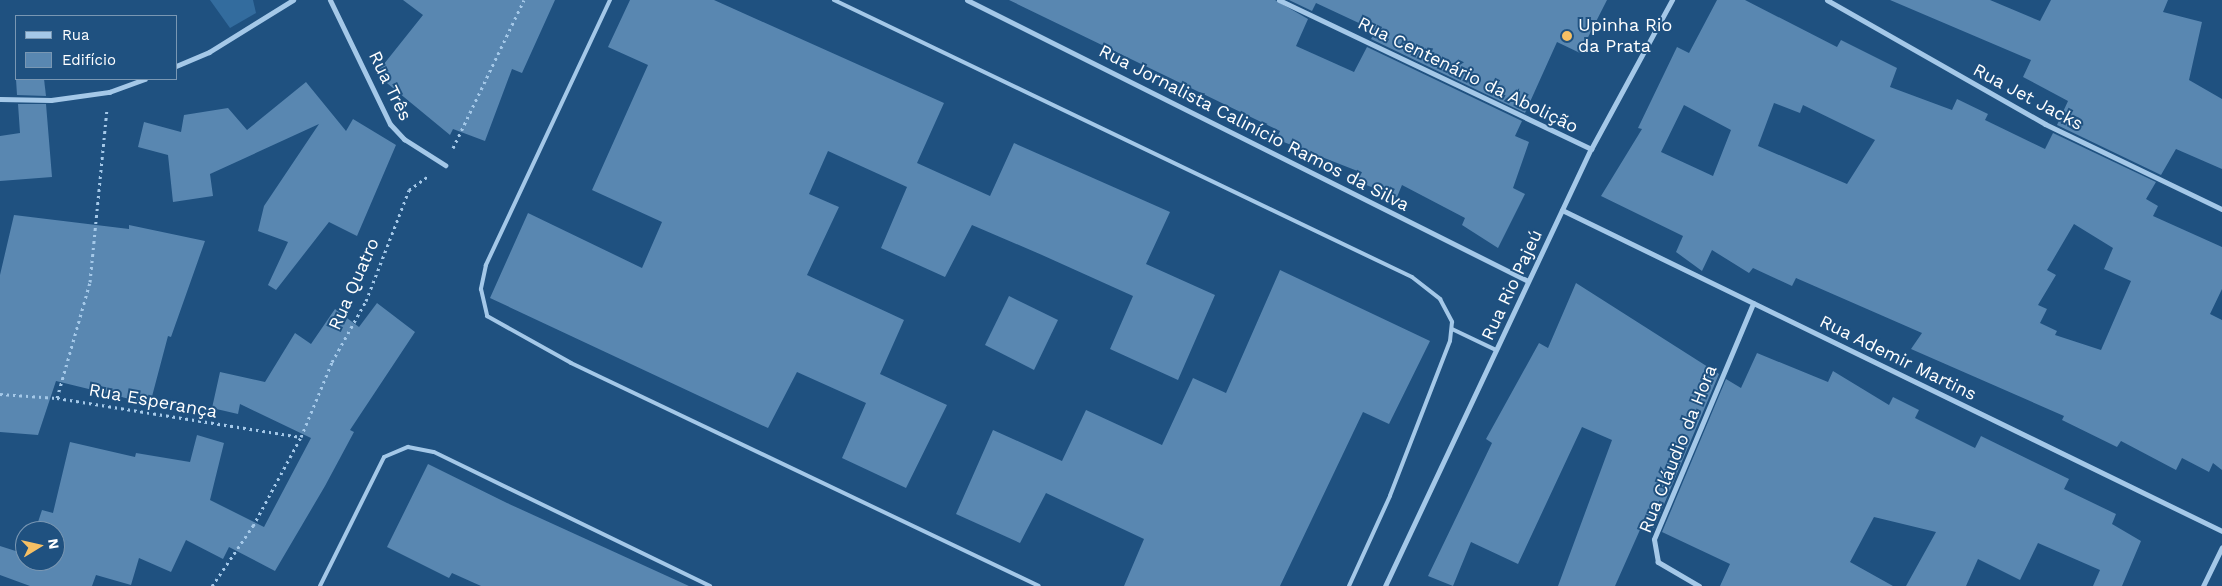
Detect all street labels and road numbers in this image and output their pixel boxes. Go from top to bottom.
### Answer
street label: Rua Centenário da Abolição [1354,12,1582,138]
street label: Rua Jornalista Calinício Ramos da Silva [1095,40,1413,216]
street label: Rua Três [364,47,416,125]
street label: Rua Jet Jacks [1969,59,2087,135]
street label: Rua Rio Pajeú [1477,226,1547,344]
street label: Rua Quatro [324,234,384,334]
street label: Rua Ademir Martins [1815,310,1981,406]
street label: Rua Cláudio da Hora [1634,361,1722,537]
street label: Rua Esperança [87,379,219,423]

